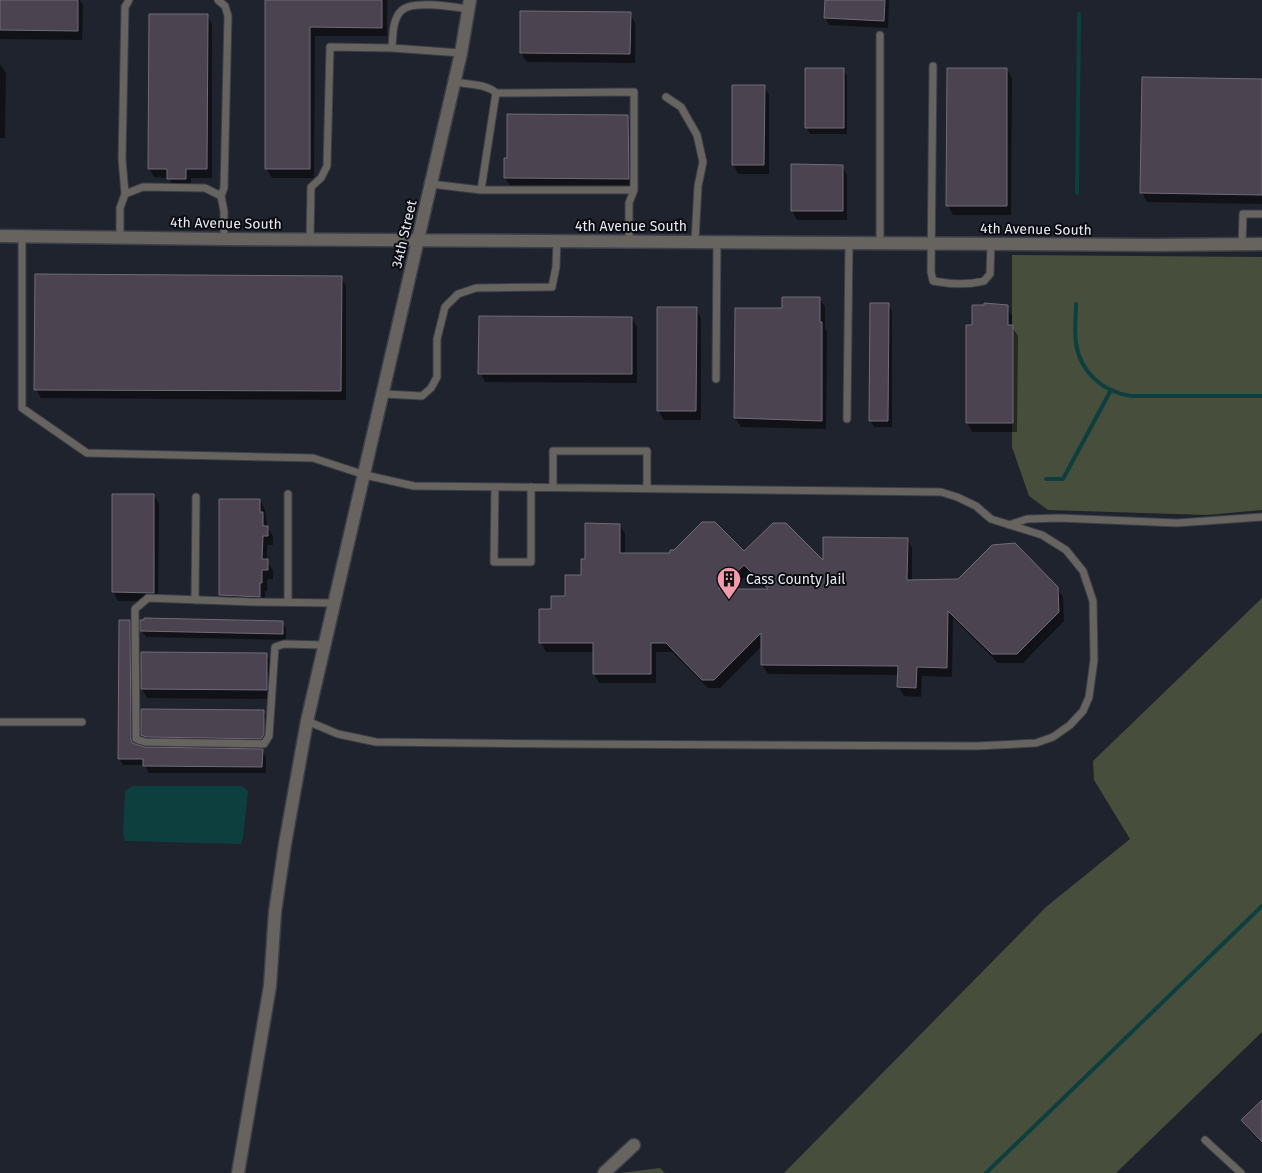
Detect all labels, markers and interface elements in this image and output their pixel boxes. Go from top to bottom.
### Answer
street label: 34th Street [388,198,421,270]
street label: 4th Avenue South [170,214,282,233]
street label: 4th Avenue South [575,218,687,235]
street label: 4th Avenue South [980,220,1092,239]
building icon: Cass County Jail [716,566,742,600]
place label: Cass County Jail [746,571,845,588]

